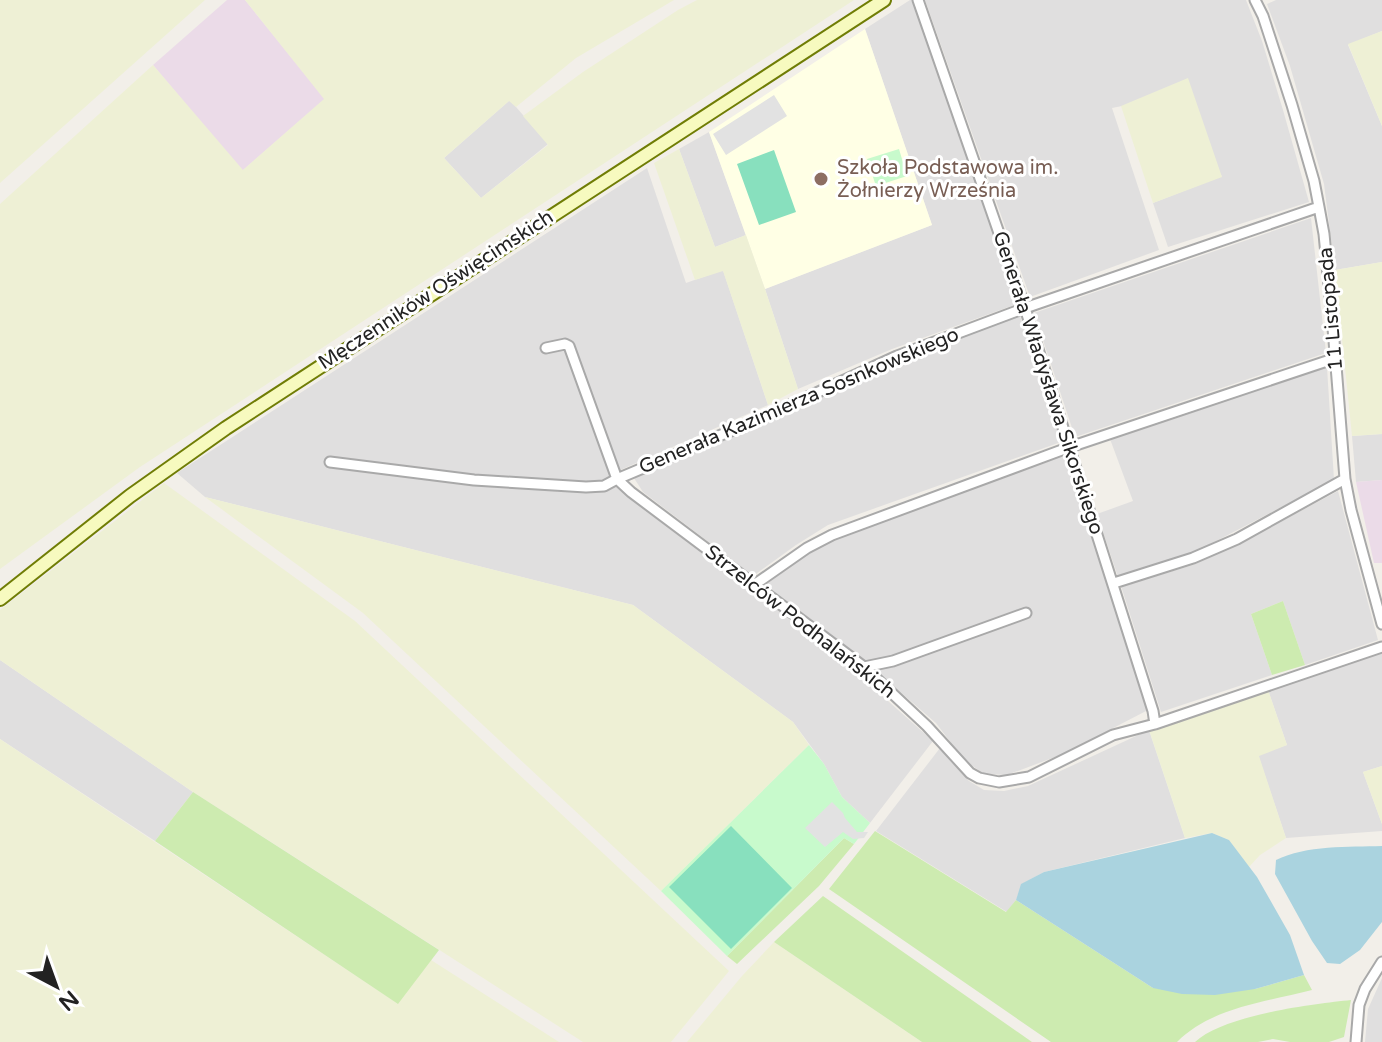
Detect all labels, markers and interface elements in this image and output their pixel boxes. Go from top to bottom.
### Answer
place label: Szkoła Podstawowa im. Żołnierzy Września [837,156,1058,203]
marker: Szkoła Podstawowa im. Żołnierzy Września [812,170,830,188]
street label: Męczenników Oświęcimskich [314,205,558,375]
street label: Generała Władysława Sikorskiego [987,228,1109,538]
street label: 11 Listopada [1314,246,1348,372]
street label: Generała Kazimierza Sosnkowskiego [635,323,963,479]
street label: Strzelców Podhalańskich [700,540,900,704]
north arrow [16,946,96,1026]
text: N [53,985,84,1016]

